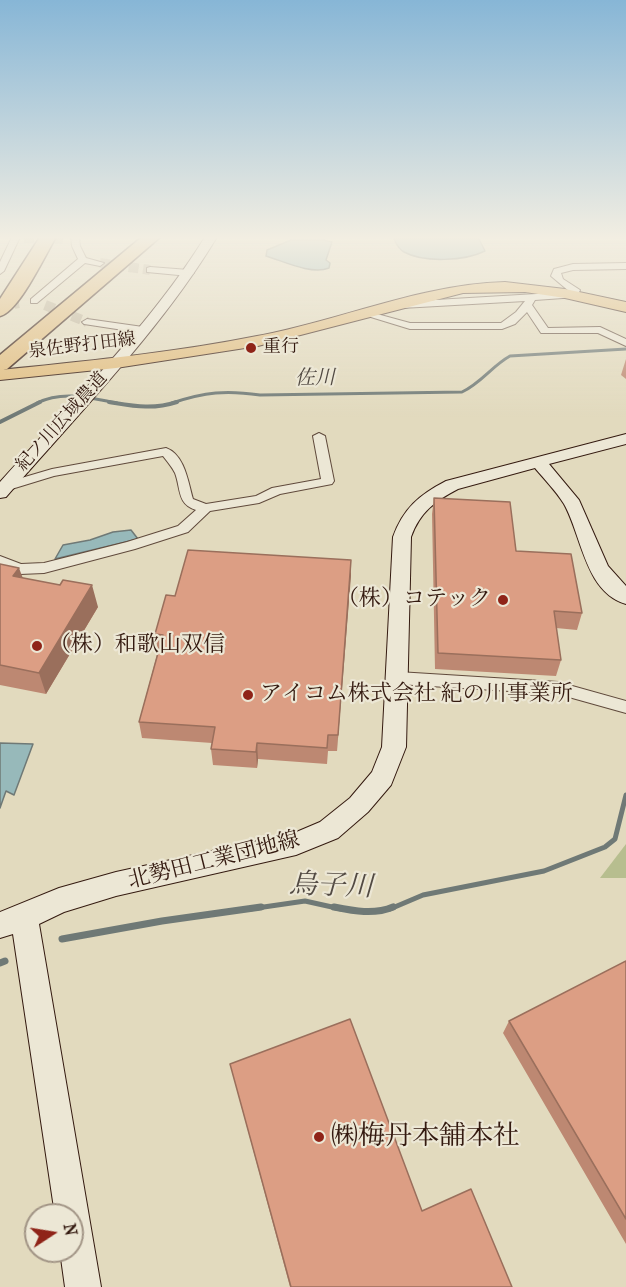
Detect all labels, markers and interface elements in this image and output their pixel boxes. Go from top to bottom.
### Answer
street label: 泉佐野打田線 [27,329,137,363]
place label: 重行 [263,337,299,359]
marker: 重行 [244,341,258,355]
water label: 佐川 [295,367,335,391]
street label: 紀ノ川広域農道 [12,368,112,476]
place label: （株）コテック [337,587,491,613]
marker: （株）コテック [496,593,510,607]
place label: （株）和歌山双信 [49,633,225,659]
marker: （株）和歌山双信 [30,639,44,653]
place label: アイコム株式会社 紀の川事業所 [260,682,573,708]
marker: アイコム株式会社 紀の川事業所 [241,688,255,702]
street label: 北勢田工業団地線 [125,827,303,895]
water label: 烏子川 [288,869,374,905]
place label: ㈱梅丹本舗本社 [331,1121,520,1153]
marker: ㈱梅丹本舗本社 [312,1130,326,1144]
north arrow [24,1203,84,1263]
text: N [60,1222,81,1237]

